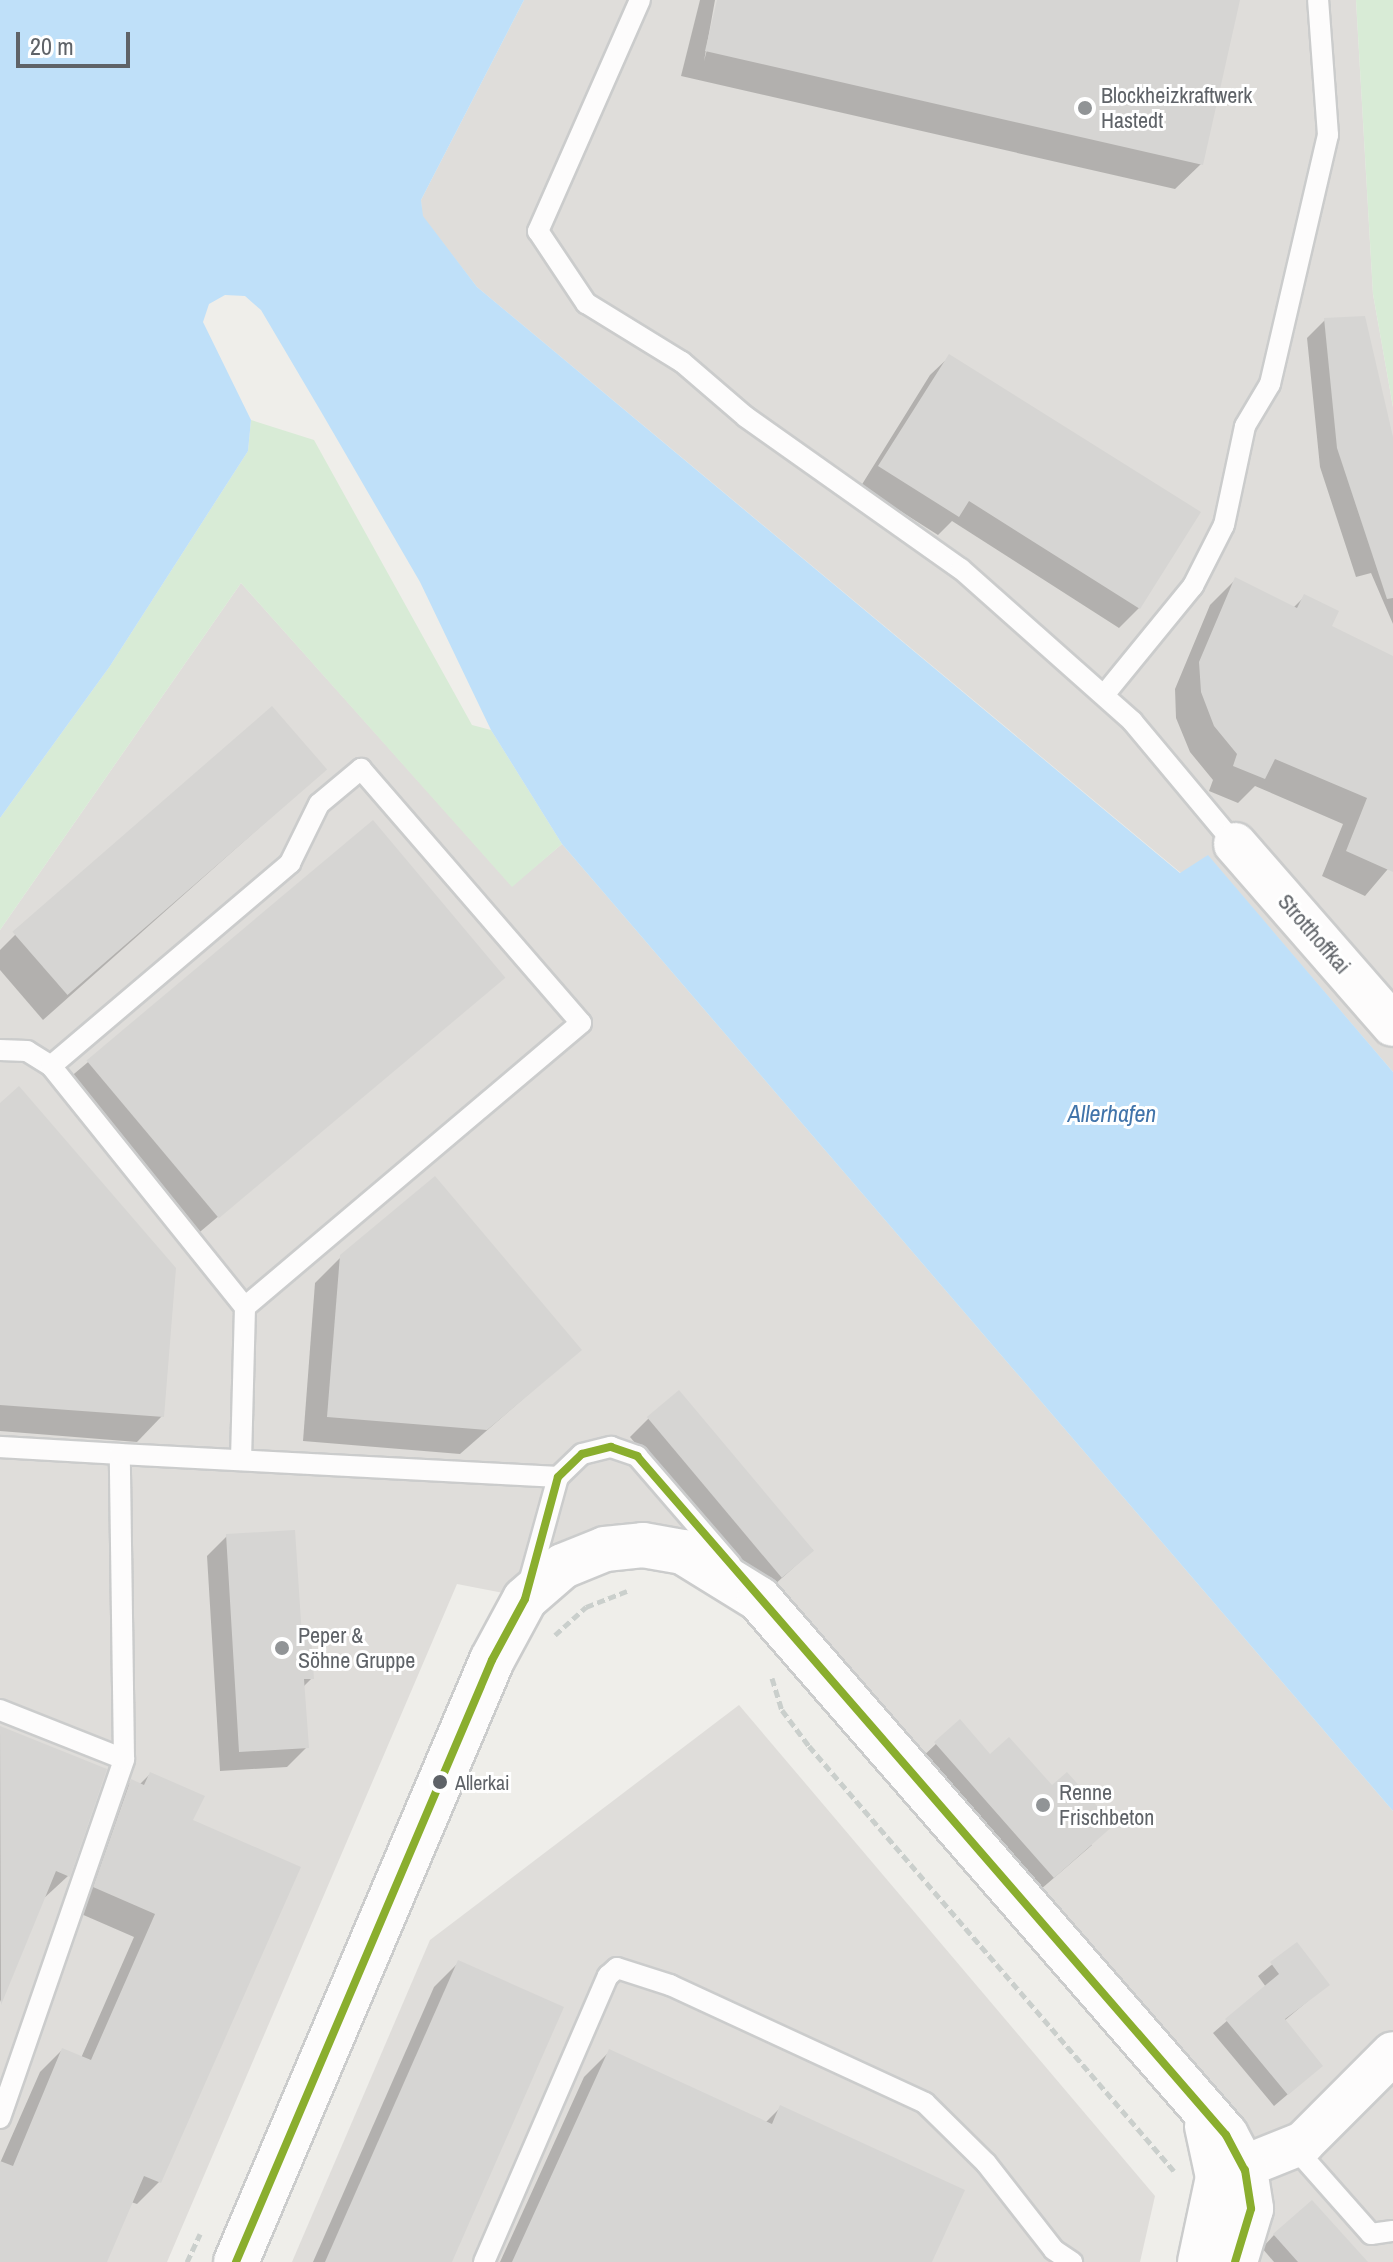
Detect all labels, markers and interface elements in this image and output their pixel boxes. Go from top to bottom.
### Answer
scale bar [20,16,134,66]
text: 20 m [30,30,74,62]
place label: Blockheizkraftwerk Hastedt [1101,82,1252,134]
marker: Blockheizkraftwerk Hastedt [1076,99,1094,117]
street label: Strotthoffkai [1272,889,1356,979]
water label: Allerhafen [1068,1100,1156,1128]
place label: Peper & Söhne Gruppe [298,1622,415,1674]
marker: Peper & Söhne Gruppe [273,1639,291,1657]
place label: Allerkai [455,1770,510,1794]
marker: Allerkai [432,1774,448,1790]
place label: Renne Frischbeton [1059,1779,1154,1830]
marker: Renne Frischbeton [1034,1796,1052,1814]

